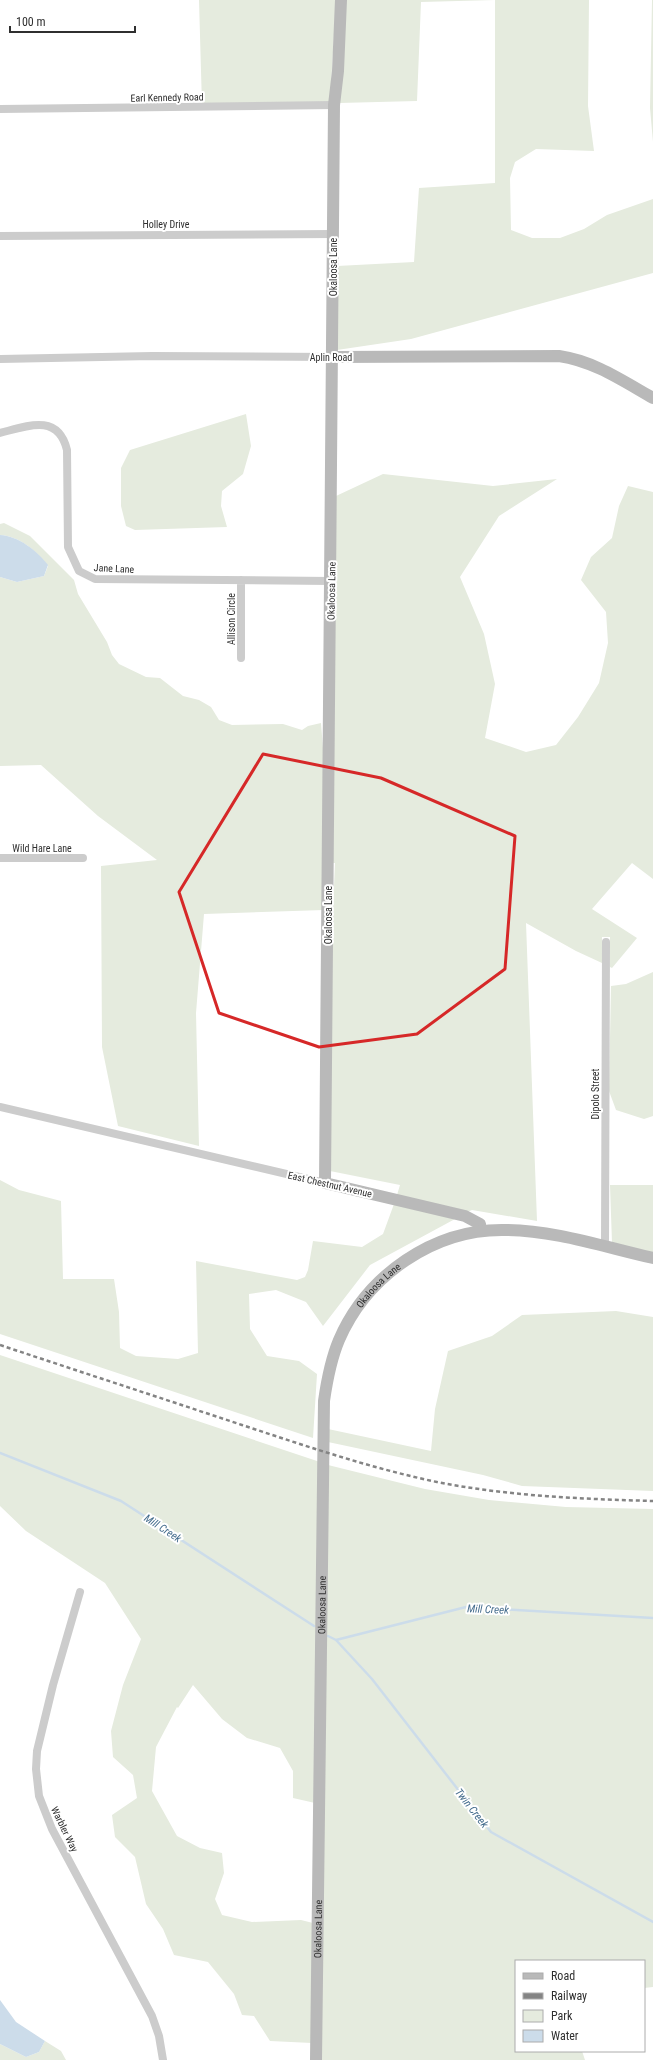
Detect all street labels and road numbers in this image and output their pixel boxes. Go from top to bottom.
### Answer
street label: Earl Kennedy Road [130,91,204,104]
street label: Holley Drive [143,219,190,230]
street label: Okaloosa Lane [328,238,339,296]
street label: Aplin Road [310,352,352,363]
street label: Okaloosa Lane [325,561,338,620]
street label: Jane Lane [93,562,135,575]
street label: Allison Circle [226,593,237,645]
street label: Wild Hare Lane [12,843,72,854]
street label: Okaloosa Lane [323,886,334,944]
street label: Dipolo Street [590,1068,601,1120]
street label: East Chestnut Avenue [287,1169,373,1200]
street label: Okaloosa Lane [354,1261,403,1310]
street label: Okaloosa Lane [316,1575,328,1634]
street label: Warbler Way [49,1805,80,1854]
street label: Okaloosa Lane [312,1899,324,1958]

